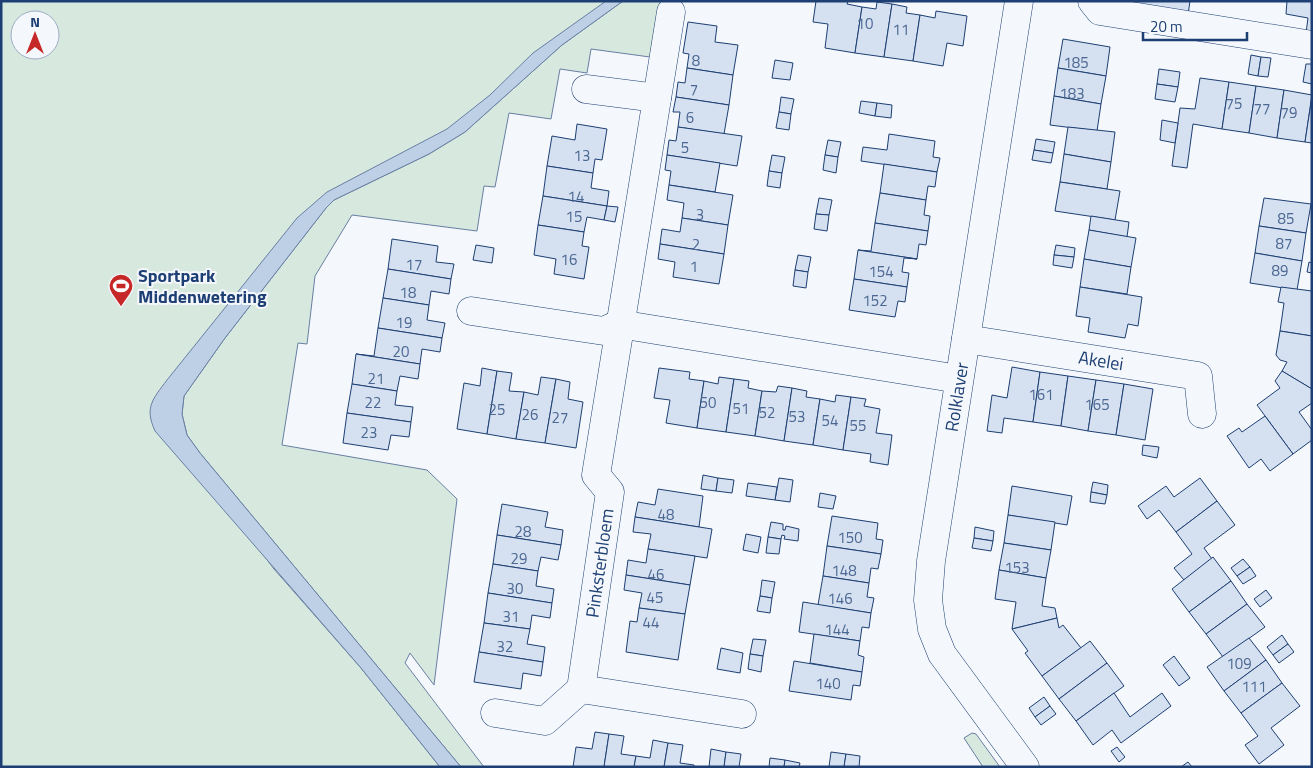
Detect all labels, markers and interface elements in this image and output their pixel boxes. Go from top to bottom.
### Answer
north arrow [10,10,60,60]
scale bar [1143,10,1247,42]
text: N [30,11,40,32]
house number: 10 [857,12,873,35]
text: 20 m [1150,15,1183,38]
house number: 11 [893,18,909,41]
house number: 8 [692,49,700,72]
house number: 185 [1063,51,1089,74]
house number: 7 [690,78,698,101]
house number: 183 [1059,82,1085,105]
house number: 75 [1226,92,1242,115]
house number: 77 [1254,97,1270,120]
house number: 79 [1281,101,1297,124]
house number: 6 [686,106,694,129]
house number: 5 [681,136,689,159]
house number: 13 [574,144,590,167]
house number: 14 [568,185,584,208]
house number: 3 [696,203,704,226]
house number: 15 [566,205,582,228]
house number: 85 [1278,207,1294,230]
house number: 87 [1276,232,1292,255]
house number: 2 [692,233,700,256]
house number: 16 [561,248,577,271]
house number: 17 [406,253,422,276]
house number: 1 [690,255,698,278]
house number: 89 [1272,259,1288,282]
house number: 154 [868,260,894,283]
place label: Sportpark Middenwetering [138,262,267,310]
sports icon: Sportpark Middenwetering [108,273,134,307]
house number: 18 [400,281,416,304]
house number: 152 [862,289,888,312]
house number: 19 [396,311,412,334]
house number: 20 [393,340,409,363]
street label: Akelei [1077,344,1126,377]
street label: Rolklaver [938,360,975,434]
house number: 21 [368,367,384,390]
house number: 161 [1028,383,1054,406]
house number: 22 [365,391,381,414]
house number: 50 [700,391,716,414]
house number: 165 [1084,393,1110,416]
house number: 51 [733,397,749,420]
house number: 25 [489,398,505,421]
house number: 52 [759,401,775,424]
house number: 26 [522,403,538,426]
house number: 53 [789,405,805,428]
house number: 27 [552,406,568,429]
house number: 54 [822,409,838,432]
house number: 55 [850,414,866,437]
house number: 23 [361,421,377,444]
house number: 48 [658,503,674,526]
street label: Pinksterbloem [578,506,621,619]
house number: 28 [515,520,531,543]
house number: 150 [837,526,863,549]
house number: 29 [511,547,527,570]
house number: 153 [1004,556,1030,579]
house number: 148 [831,559,857,582]
house number: 46 [648,563,664,586]
house number: 30 [507,577,523,600]
house number: 45 [647,586,663,609]
house number: 146 [827,587,853,610]
house number: 31 [503,605,519,628]
house number: 44 [643,611,659,634]
house number: 144 [824,618,850,641]
house number: 32 [497,635,513,658]
house number: 109 [1226,652,1252,675]
house number: 140 [815,672,841,695]
house number: 111 [1241,675,1267,698]

